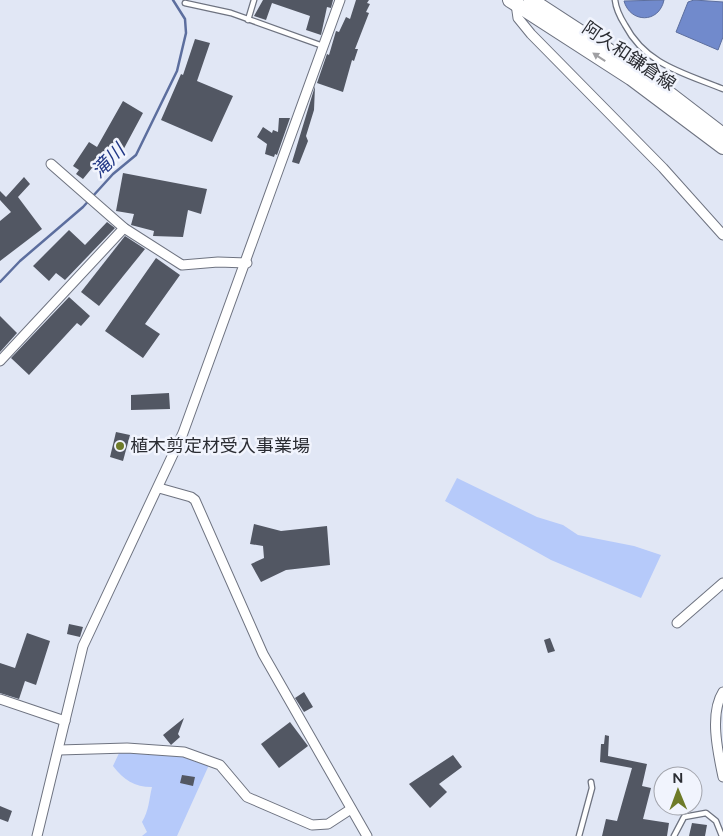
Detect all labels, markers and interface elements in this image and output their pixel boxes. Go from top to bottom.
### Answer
street label: 阿久和鎌倉線 [578,17,680,95]
one-way arrow [592,52,605,62]
water label: 滝川 [86,138,131,183]
place label: 植木剪定材受入事業場 [130,435,310,457]
marker: 植木剪定材受入事業場 [114,440,126,452]
north arrow [653,766,703,816]
text: N [672,770,683,787]

